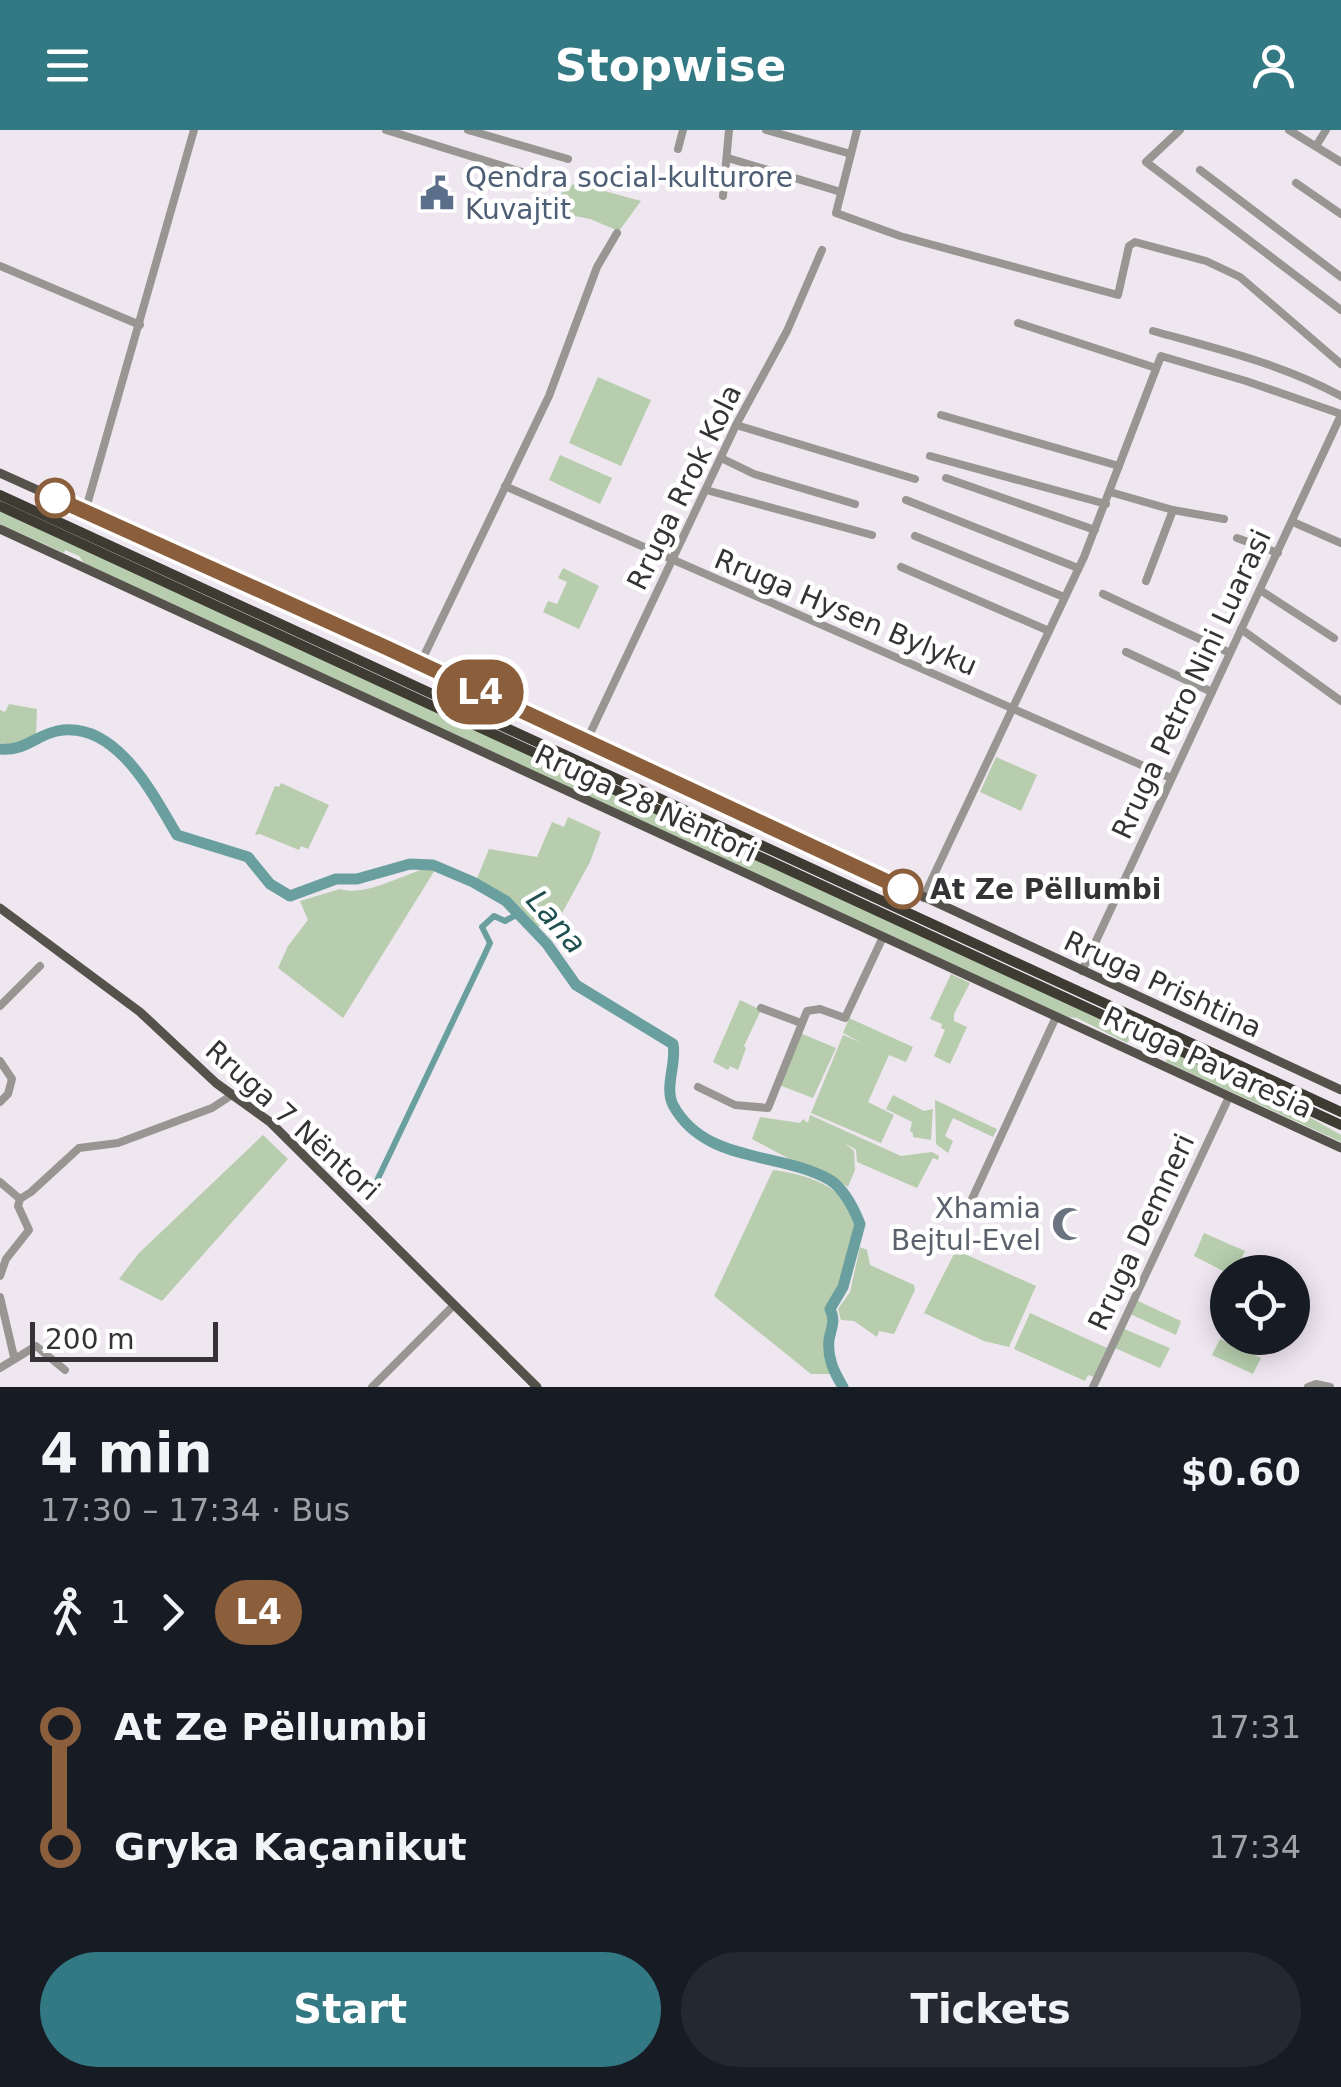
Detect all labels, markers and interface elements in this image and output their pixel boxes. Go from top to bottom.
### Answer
icon: menu [40,38,95,93]
icon: person [1246,38,1301,93]
text: Stopwise [555,39,786,92]
place label: Qendra social-kulturore Kuvajtit [465,161,793,226]
public building icon: Qendra social-kulturore Kuvajtit [418,174,456,212]
street label: Rruga Rrok Kola [620,379,748,595]
unlabelled marker [36,479,74,517]
street label: Rruga Petro Nini Luarasi [1105,524,1278,844]
street label: Rruga Hysen Bylyku [710,542,982,683]
line badge: L4 [435,660,525,724]
text: L4 [457,672,503,712]
street label: Rruga 28 Nëntori [530,738,762,869]
marker: At Ze Pëllumbi [884,870,922,908]
place label: At Ze Pëllumbi [930,873,1161,906]
water label: Lana [519,883,593,961]
street label: Rruga Prishtina [1059,924,1267,1045]
street label: Rruga Pavaresia [1098,1000,1318,1125]
street label: Rruga 7 Nëntori [199,1034,386,1207]
street label: Rruga Demneri [1082,1129,1201,1336]
place label: Xhamia Bejtul-Evel [891,1192,1041,1257]
mosque icon: Xhamia Bejtul-Evel [1050,1205,1088,1243]
map controls [1210,1255,1310,1355]
button: locate [1210,1255,1310,1355]
scale bar [30,1317,218,1362]
text: 200 m [45,1323,135,1356]
text: 4 min [40,1421,213,1485]
text: $0.60 [1181,1450,1301,1494]
text: 17:30 – 17:34 · Bus [40,1491,350,1529]
icon: walk [40,1585,95,1640]
icon: forward [145,1585,200,1640]
text: L4 [235,1592,282,1632]
text: 1 [110,1593,130,1631]
text: At Ze Pëllumbi [114,1705,428,1749]
text: 17:31 [1209,1708,1301,1746]
text: Gryka Kaçanikut [114,1825,467,1869]
text: 17:34 [1209,1828,1301,1866]
button: Start [40,1952,661,2067]
button: Tickets [681,1952,1301,2067]

